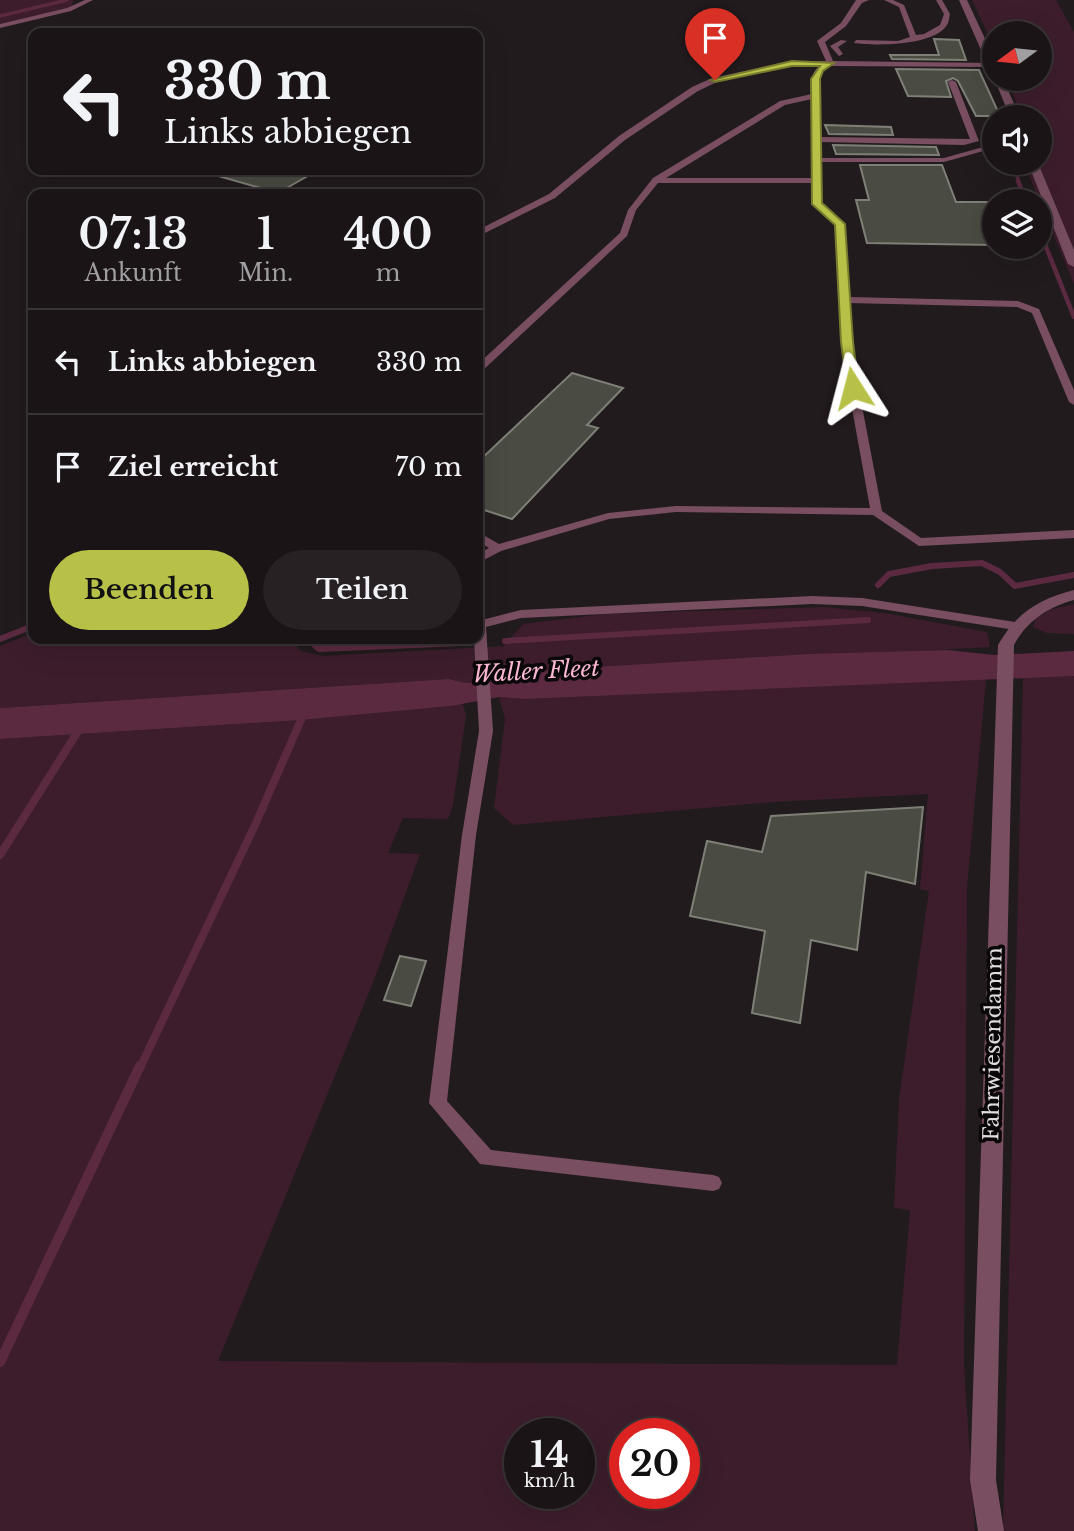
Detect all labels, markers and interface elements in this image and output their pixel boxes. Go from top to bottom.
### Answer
pin [685,8,745,80]
icon: arrive [696,19,734,57]
north arrow [982,21,1052,91]
map controls [982,21,1052,259]
text: 330 m [164,51,331,112]
icon: left [49,56,140,147]
button: sound [982,105,1052,175]
text: Links abbiegen [164,112,412,152]
button: layers [982,189,1052,259]
text: 07:13 [78,208,188,260]
text: 1 [256,208,275,260]
text: 400 [343,208,433,260]
text: Ankunft [85,259,182,287]
text: Min. [238,259,293,287]
text: m [376,259,400,287]
icon: left [49,343,87,381]
text: Links abbiegen [108,346,317,378]
text: 330 m [376,346,462,378]
position arrow [816,351,890,425]
icon: arrive [49,448,87,486]
text: Ziel erreicht [108,451,278,483]
text: 70 m [395,451,462,483]
button: Beenden [49,550,249,630]
button: Teilen [263,550,462,630]
water label: Waller Fleet [472,654,601,688]
street label: Fahrwiesendamm [978,947,1008,1141]
speed limit sign: 20 [609,1418,700,1509]
text: 14 [530,1433,569,1476]
text: km/h [524,1470,575,1492]

